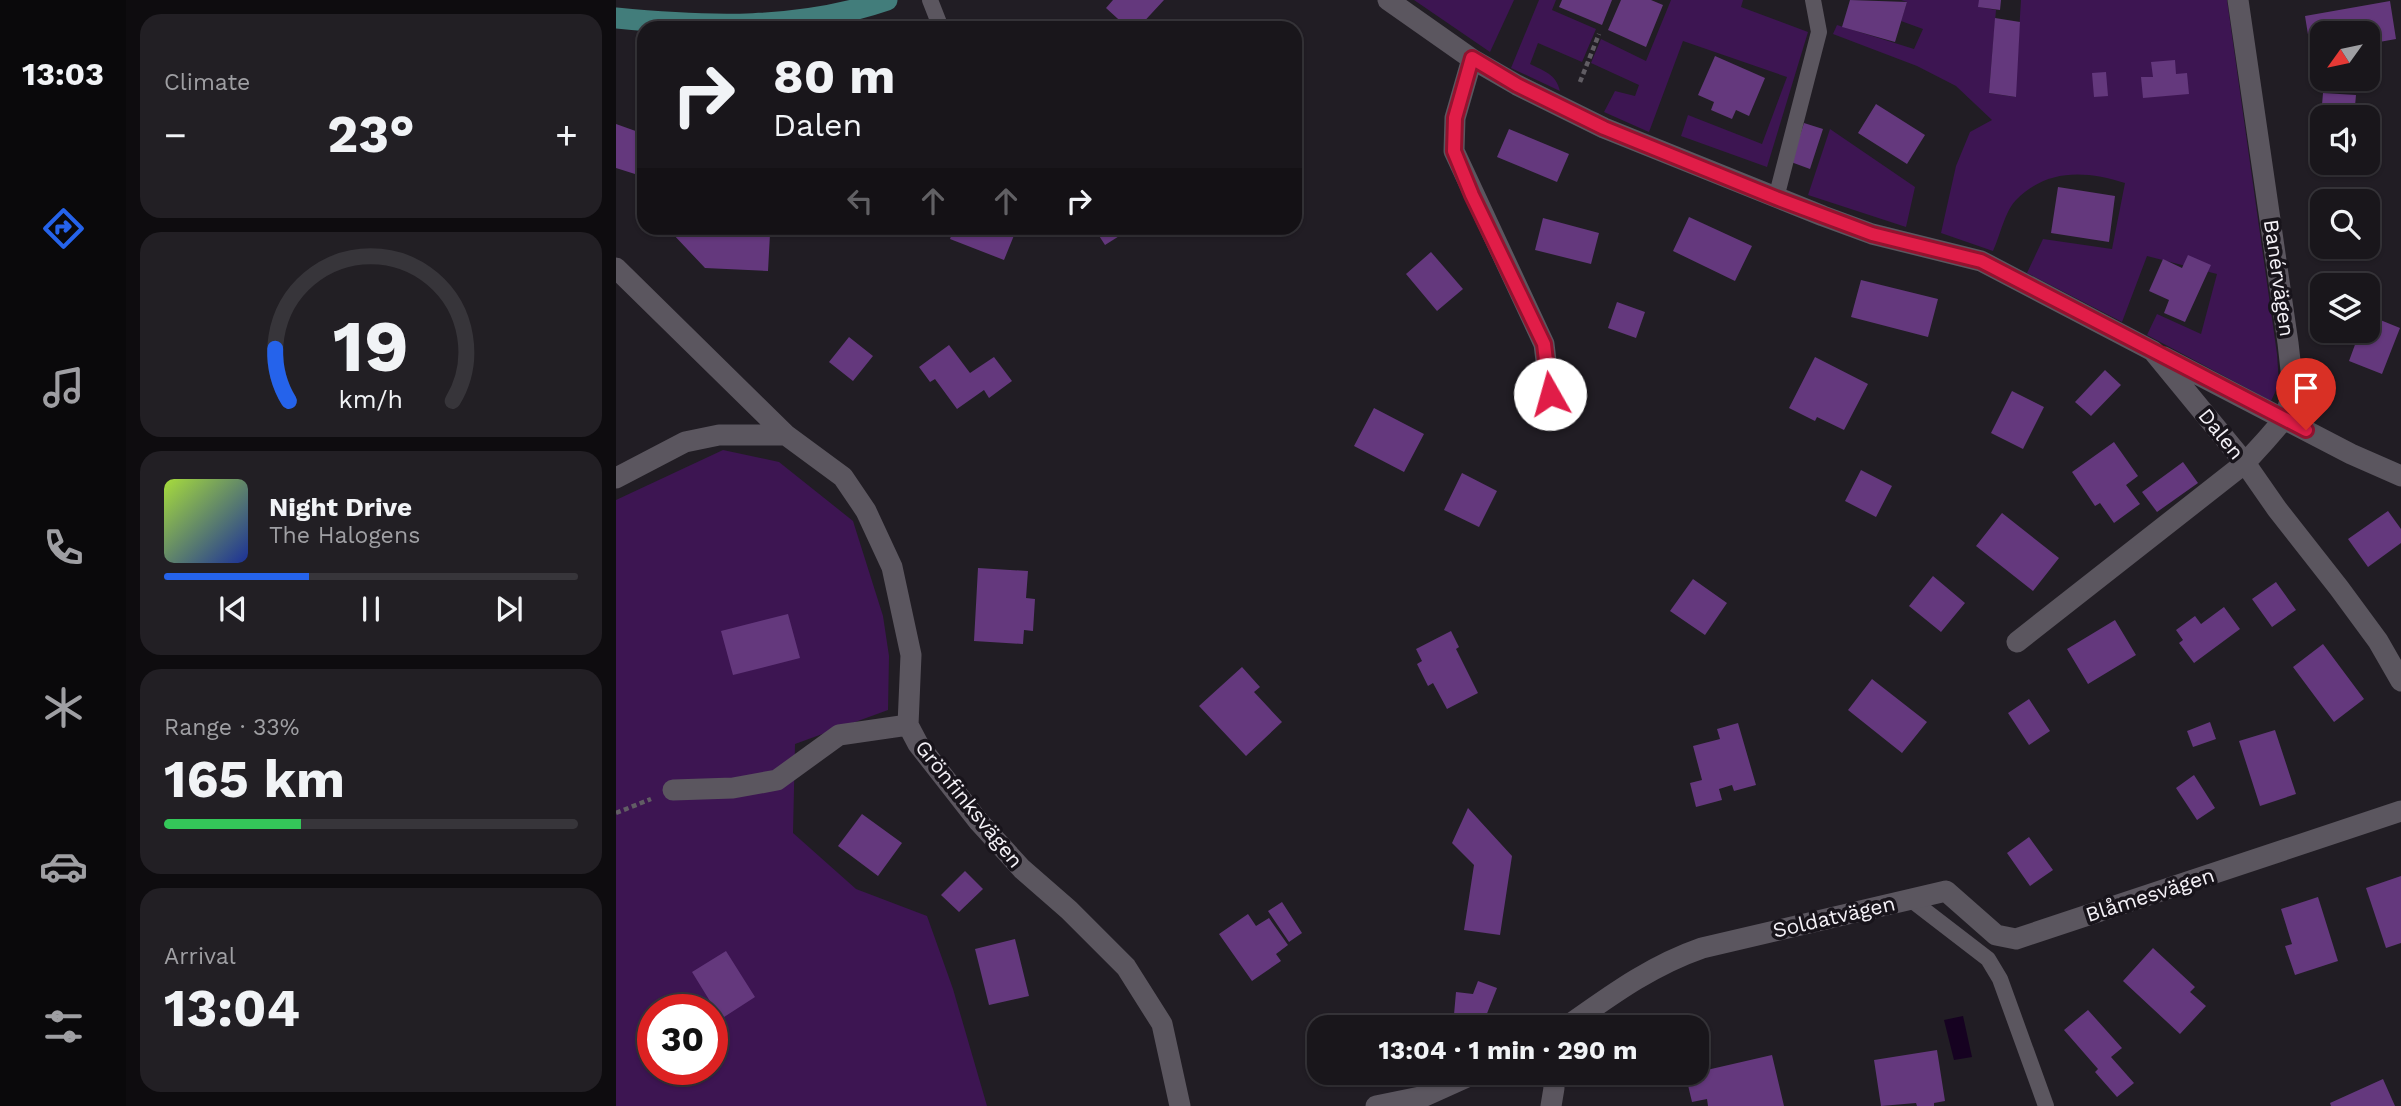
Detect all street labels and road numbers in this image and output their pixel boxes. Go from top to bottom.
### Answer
street label: Banérvägen [2259,218,2300,338]
street label: Dalen [2193,403,2250,464]
street label: Grönfinksvägen [910,735,1029,873]
street label: Blåmesvägen [2082,862,2217,927]
street label: Soldatvägen [1770,890,1897,943]

